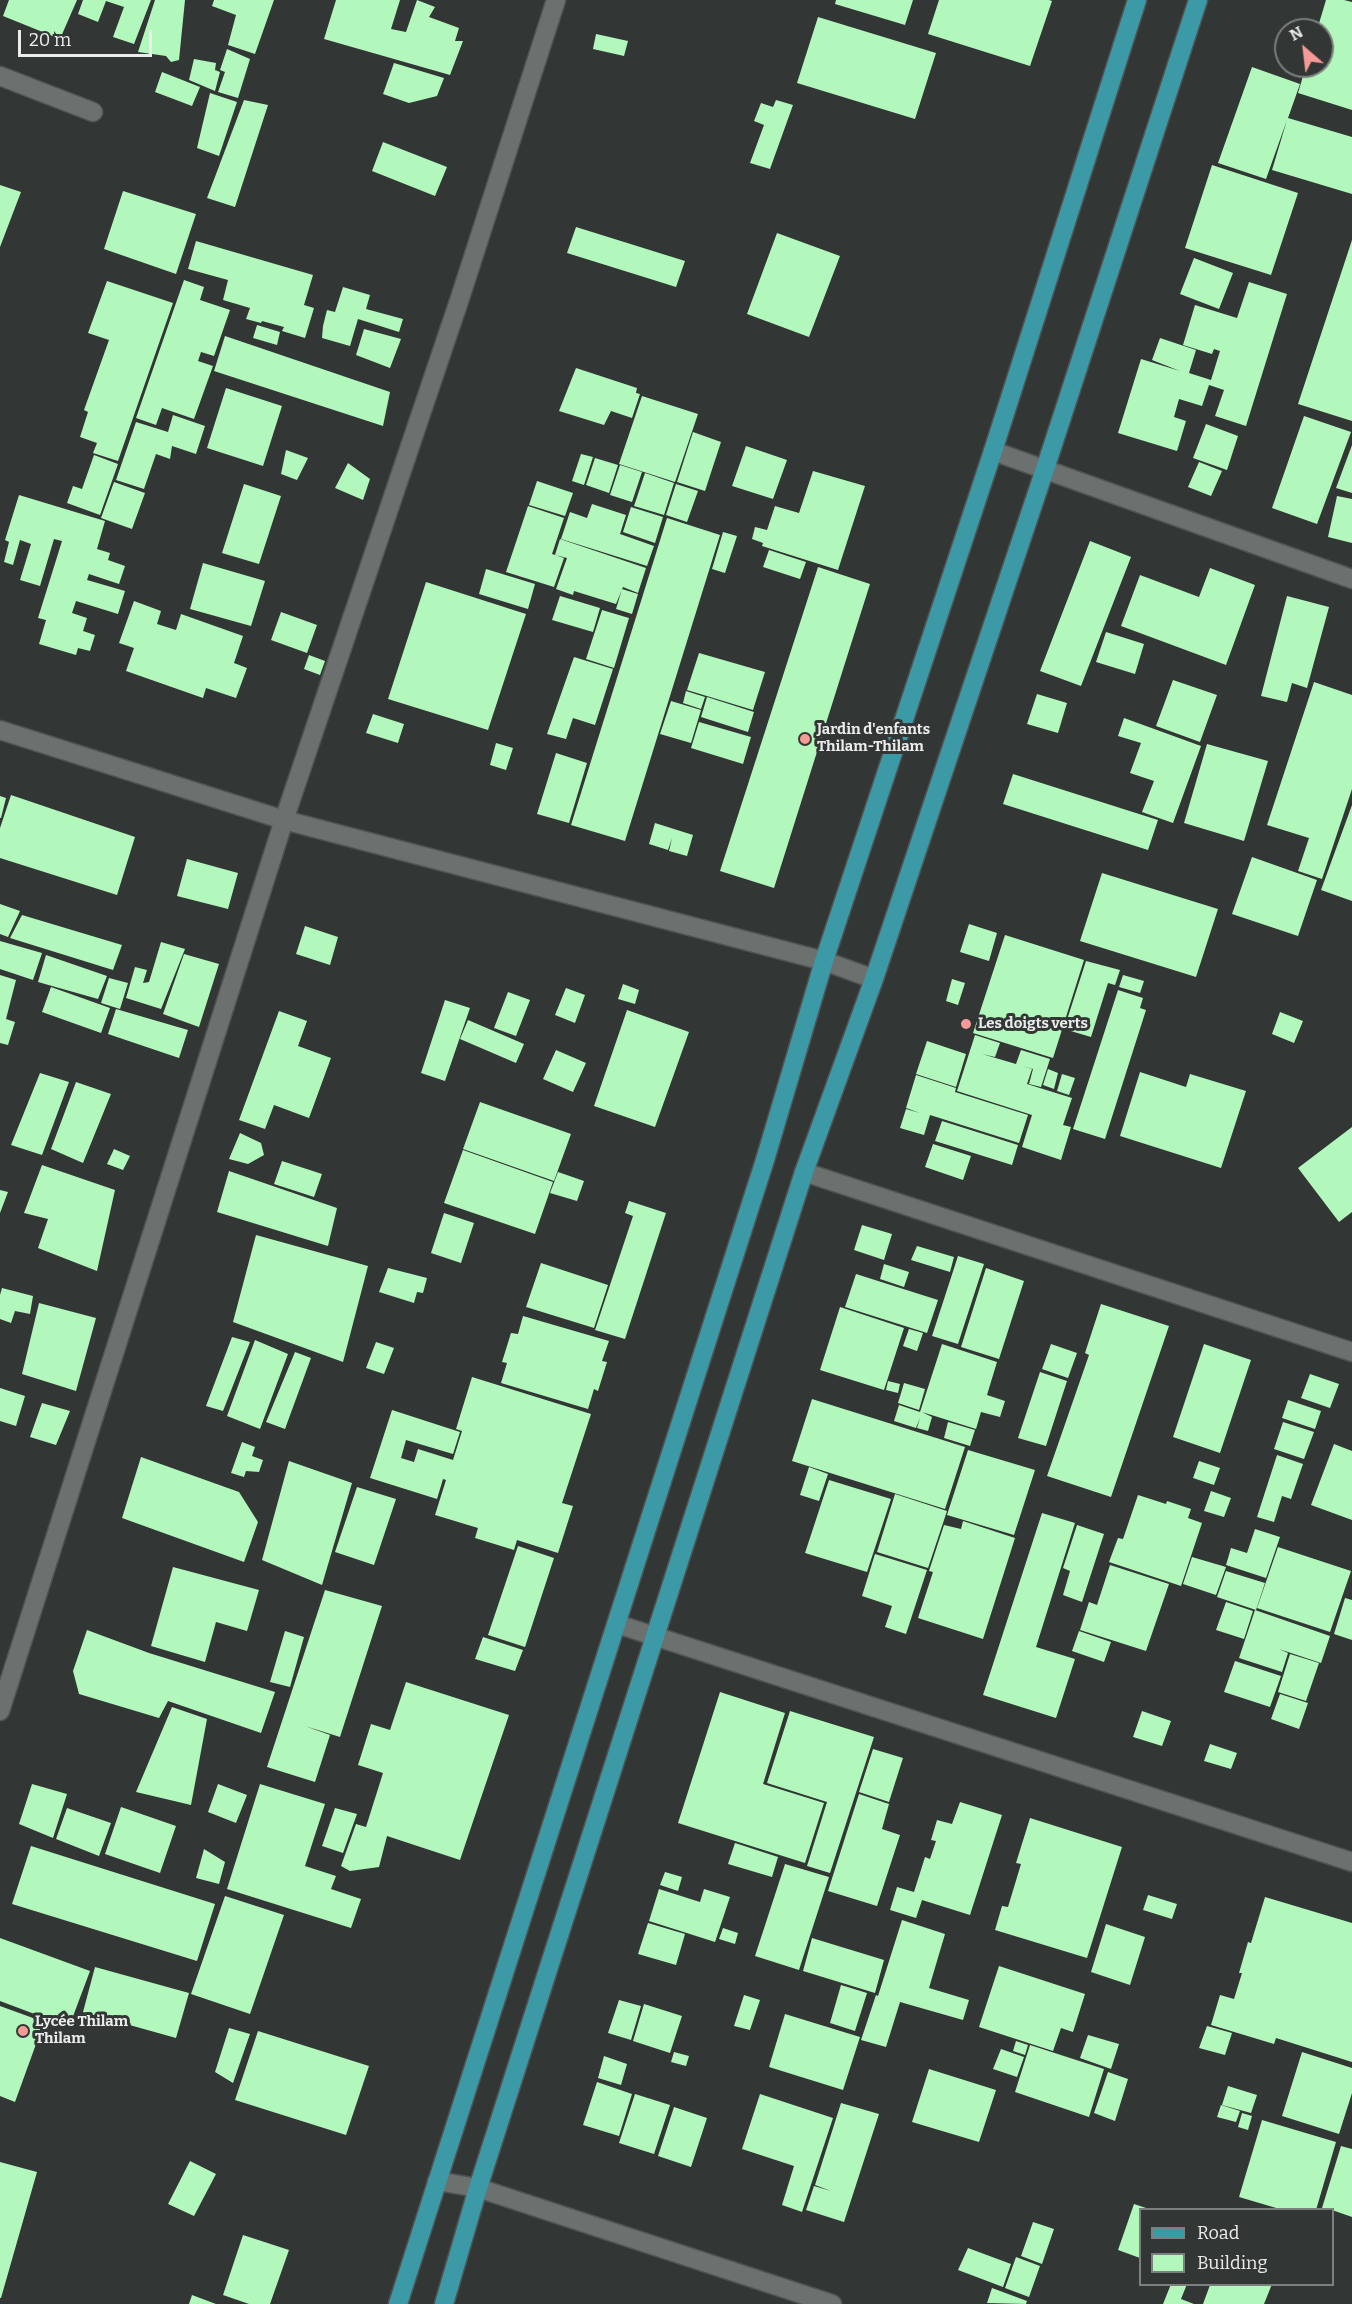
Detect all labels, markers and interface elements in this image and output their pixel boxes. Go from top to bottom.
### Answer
scale bar [21,18,154,56]
north arrow [1274,18,1334,78]
text: N [1286,22,1306,45]
text: 20 m [29,29,71,51]
place label: Jardin d'enfants Thilam-Thilam [817,721,930,756]
marker: Jardin d'enfants Thilam-Thilam [798,732,812,746]
place label: Les doigts verts [978,1015,1088,1033]
marker: Les doigts verts [959,1017,973,1031]
place label: Lycée Thilam Thilam [35,2013,128,2048]
marker: Lycée Thilam Thilam [16,2024,30,2038]
legend [1139,2208,1334,2286]
text: Road [1197,2222,1239,2244]
text: Building [1197,2252,1268,2274]

